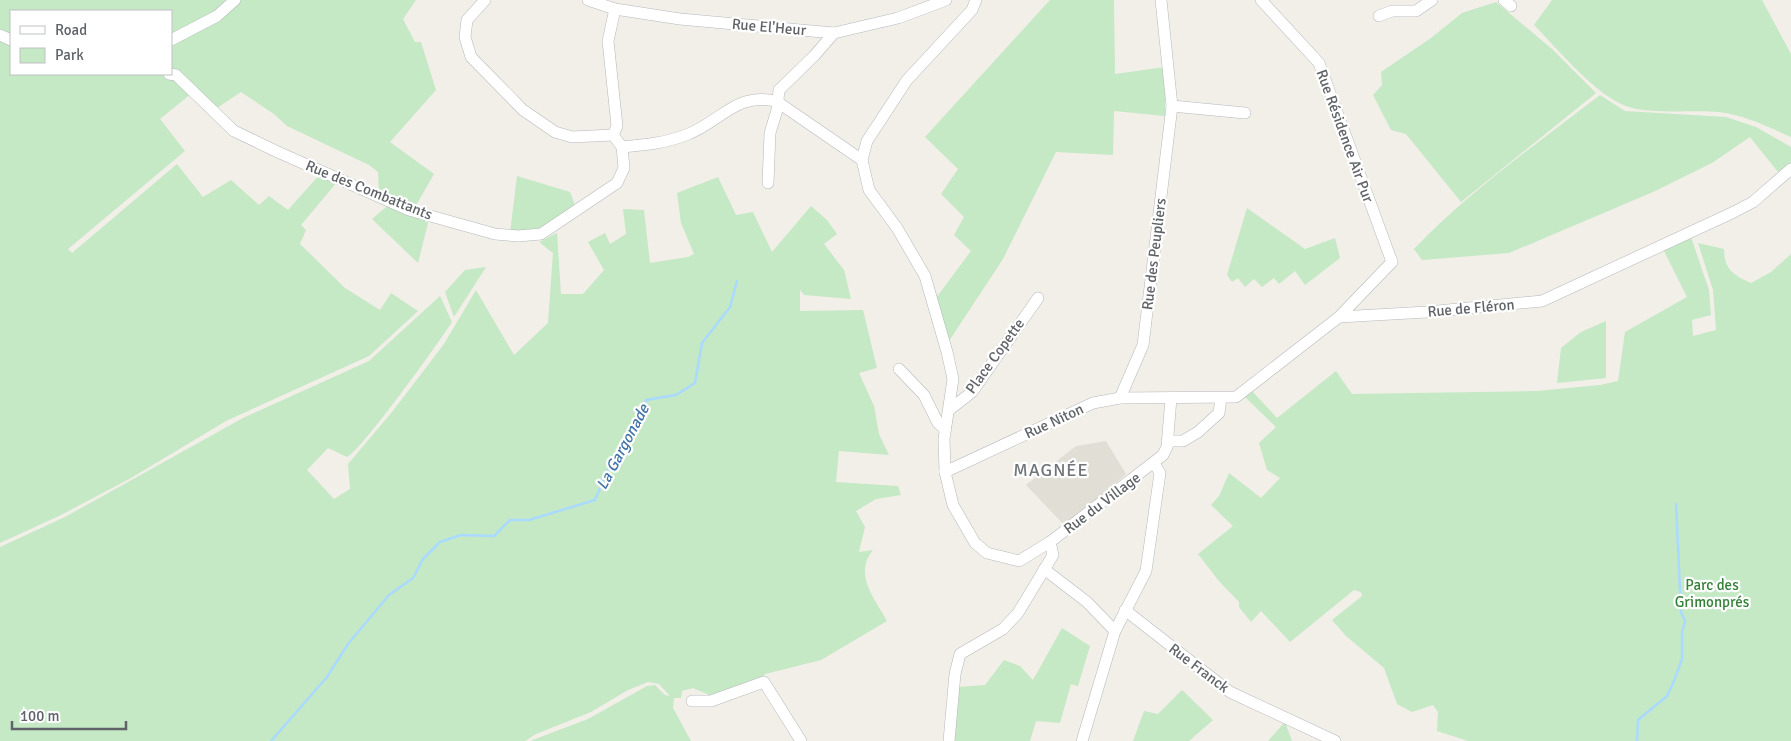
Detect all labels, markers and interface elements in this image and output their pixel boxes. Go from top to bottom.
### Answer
legend [10,10,172,75]
street label: Rue El'Heur [731,15,807,39]
text: Road [55,21,87,39]
text: Park [55,46,84,64]
street label: Rue Résidence Air Pur [1313,67,1378,205]
street label: Rue des Combattants [303,156,435,224]
street label: Rue des Peupliers [1138,197,1170,311]
street label: Rue de Fléron [1427,295,1515,321]
street label: Place Copette [962,315,1028,397]
water label: La Gargonade [592,400,654,493]
street label: Rue Niton [1022,400,1086,442]
district label: MAGNÉE [1013,459,1089,481]
street label: Rue du Village [1060,468,1144,538]
park label: Parc des Grimonprés [1675,576,1750,611]
street label: Rue Franck [1165,639,1233,697]
scale bar [12,698,126,730]
text: 100 m [20,707,60,725]

